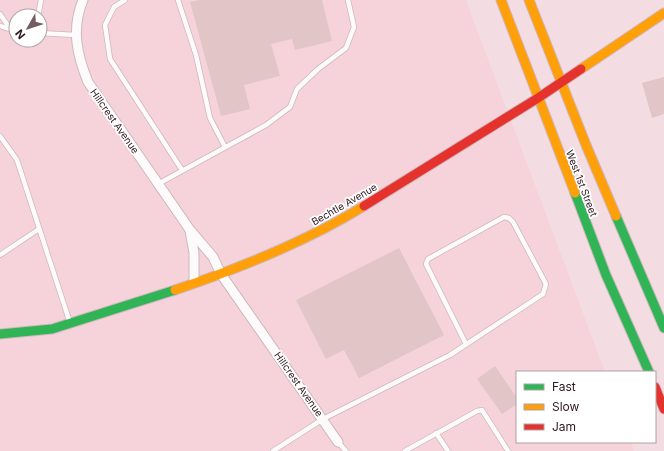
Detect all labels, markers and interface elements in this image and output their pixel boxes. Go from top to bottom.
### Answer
north arrow [8,8,48,48]
text: N [12,27,28,42]
street label: Hillcrest Avenue [88,86,142,156]
street label: West 1st Street [564,148,600,219]
street label: Bechtle Avenue [309,180,379,228]
street label: Hillcrest Avenue [272,349,326,419]
legend [516,371,656,443]
text: Fast [552,379,576,394]
text: Slow [552,399,580,414]
text: Jam [552,419,576,434]

